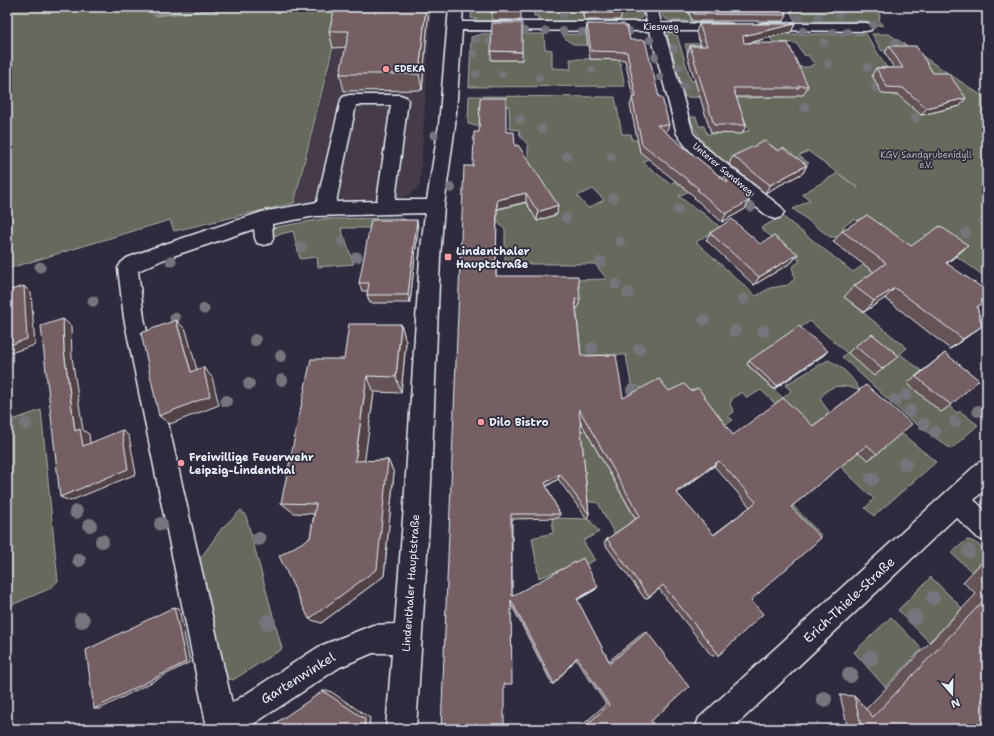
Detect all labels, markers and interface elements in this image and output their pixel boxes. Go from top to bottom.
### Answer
street label: Kiesweg [643,21,679,33]
place label: EDEKA [394,63,425,75]
marker: EDEKA [381,64,391,74]
street label: Unterer Sandweg [690,140,756,198]
park label: KGV Sandgrubenidyll e.V. [880,149,972,171]
place label: Lindenthaler Hauptstraße [456,244,530,272]
marker: Lindenthaler Hauptstraße [443,252,453,262]
place label: Dilo Bistro [489,415,549,430]
marker: Dilo Bistro [476,417,486,427]
place label: Freiwillige Feuerwehr Leipzig-Lindenthal [189,450,314,478]
marker: Freiwillige Feuerwehr Leipzig-Lindenthal [176,458,186,468]
street label: Lindenthaler Hauptstraße [399,514,423,652]
street label: Erich-Thiele-Straße [800,553,898,647]
street label: Gartenwinkel [258,648,338,708]
north arrow [932,674,972,714]
text: N [948,694,962,712]

